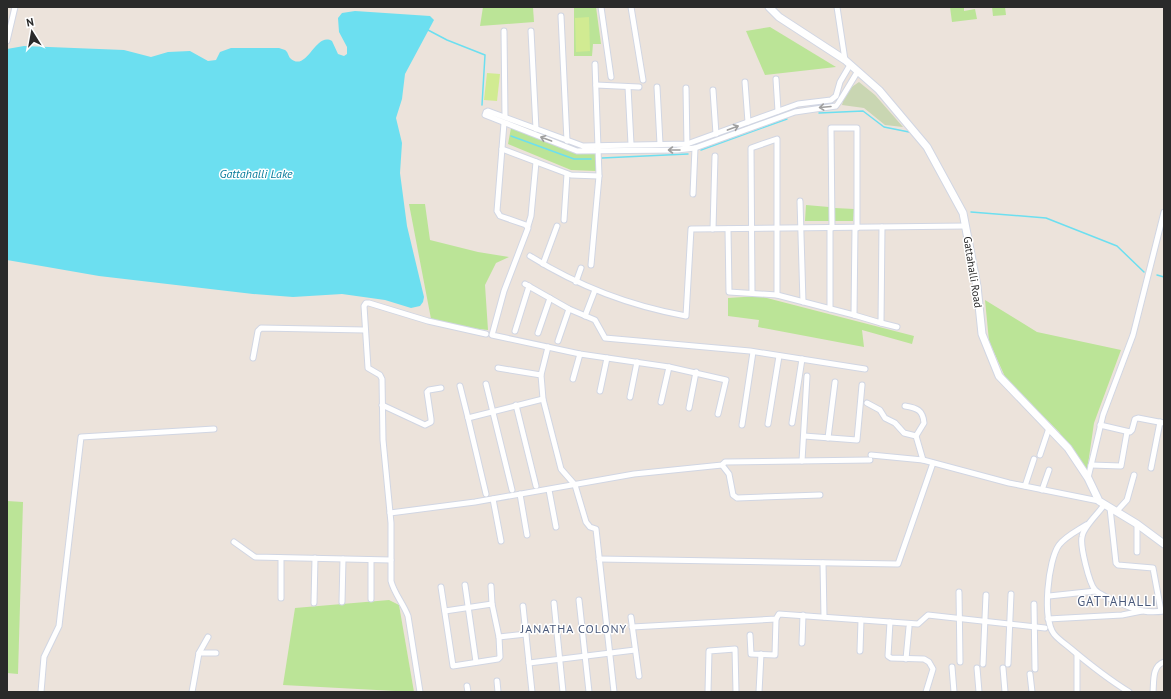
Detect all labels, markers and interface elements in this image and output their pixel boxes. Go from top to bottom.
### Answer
north arrow [12,12,52,52]
text: N [25,15,35,30]
one-way arrow [819,104,832,111]
one-way arrow [727,123,739,131]
one-way arrow [540,135,552,143]
one-way arrow [668,146,681,154]
water label: Gattahalli Lake [219,166,293,181]
street label: Gattahalli Road [960,235,986,309]
district label: GATTAHALLI [1077,593,1157,610]
district label: JANATHA COLONY [520,621,627,636]

